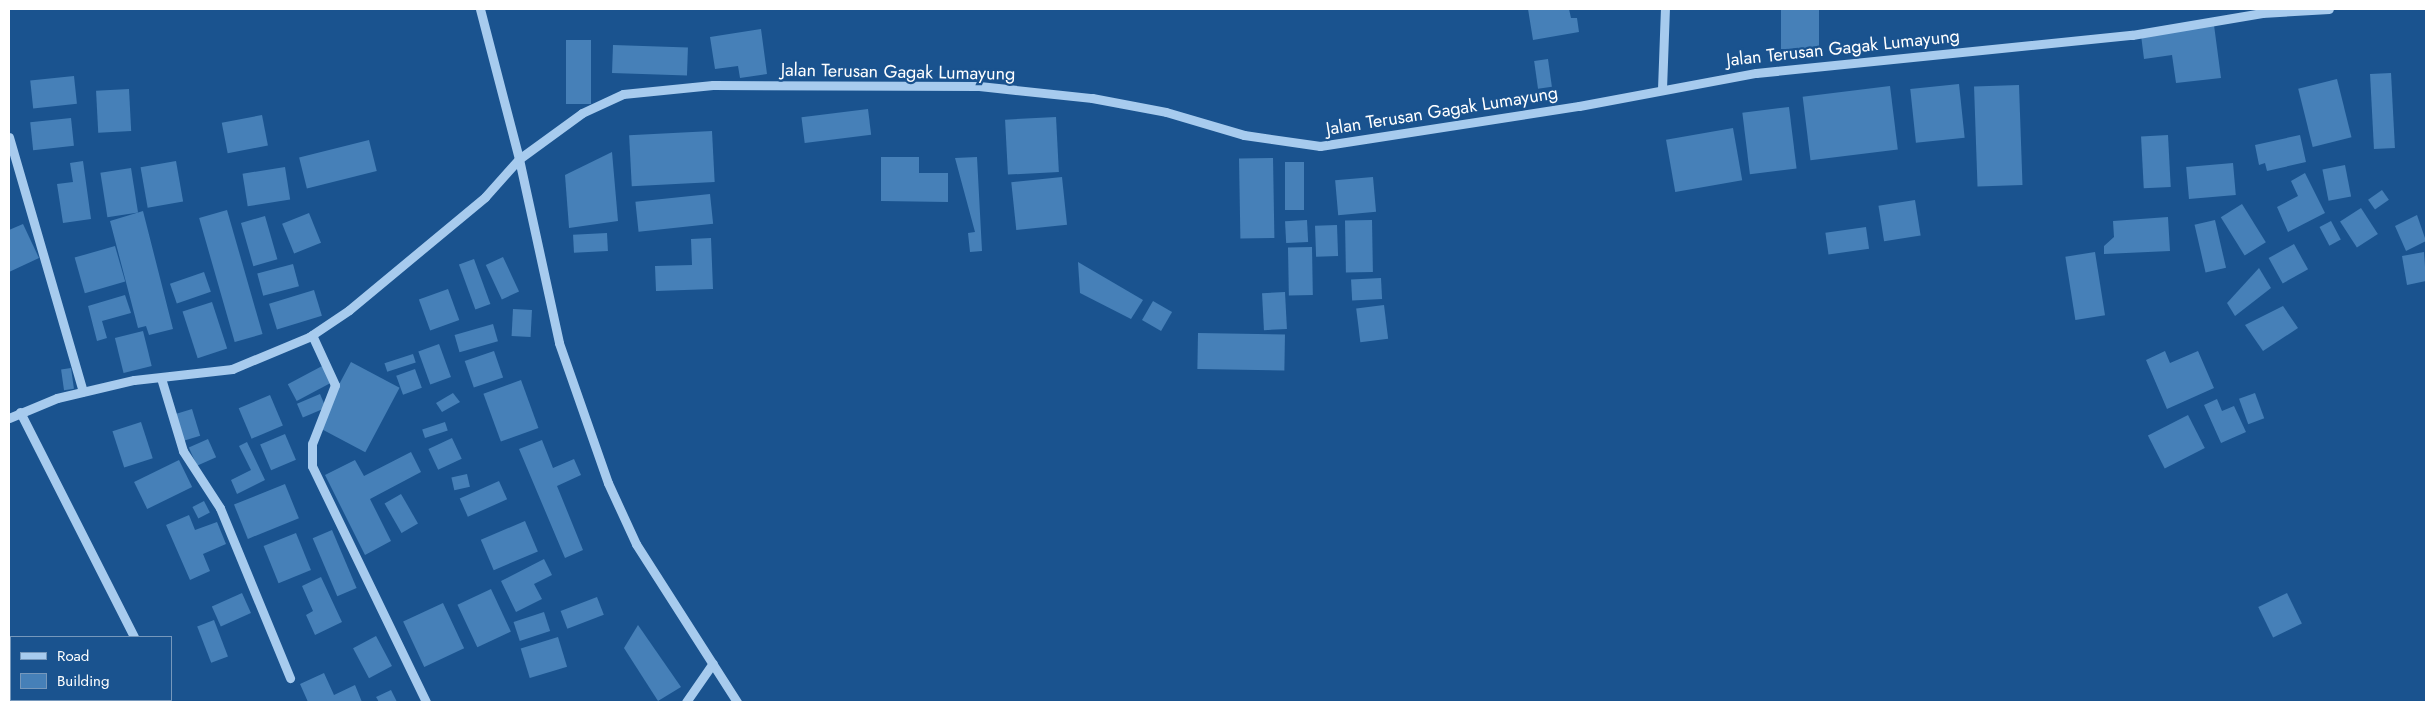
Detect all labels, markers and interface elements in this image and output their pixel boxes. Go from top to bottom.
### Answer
street label: Jalan Terusan Gagak Lumayung [1725,25,1961,71]
street label: Jalan Terusan Gagak Lumayung [781,59,1015,85]
street label: Jalan Terusan Gagak Lumayung [1324,82,1560,140]
legend [10,636,172,701]
text: Road [57,645,89,667]
text: Building [57,670,109,692]

